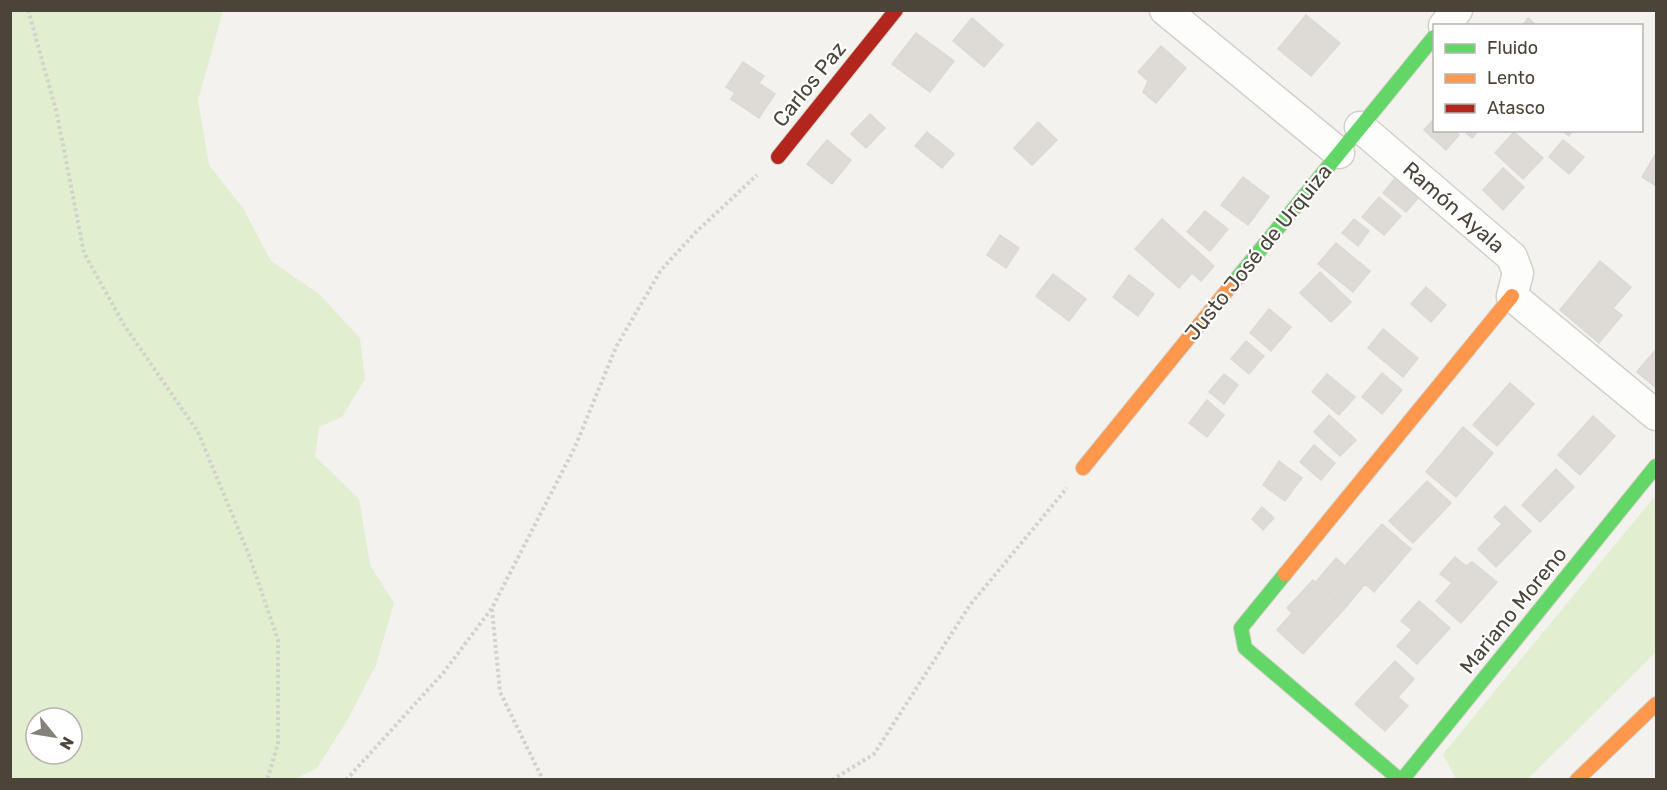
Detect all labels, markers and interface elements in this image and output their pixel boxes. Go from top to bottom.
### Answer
legend [1433,24,1643,132]
street label: Carlos Paz [767,36,851,132]
text: Fluido [1487,37,1538,59]
text: Lento [1487,67,1535,89]
text: Atasco [1487,97,1545,119]
street label: Ramón Ayala [1398,156,1510,258]
street label: Justo José de Urquiza [1179,159,1337,345]
street label: Mariano Moreno [1454,542,1572,678]
north arrow [24,706,84,766]
text: N [55,734,78,753]

